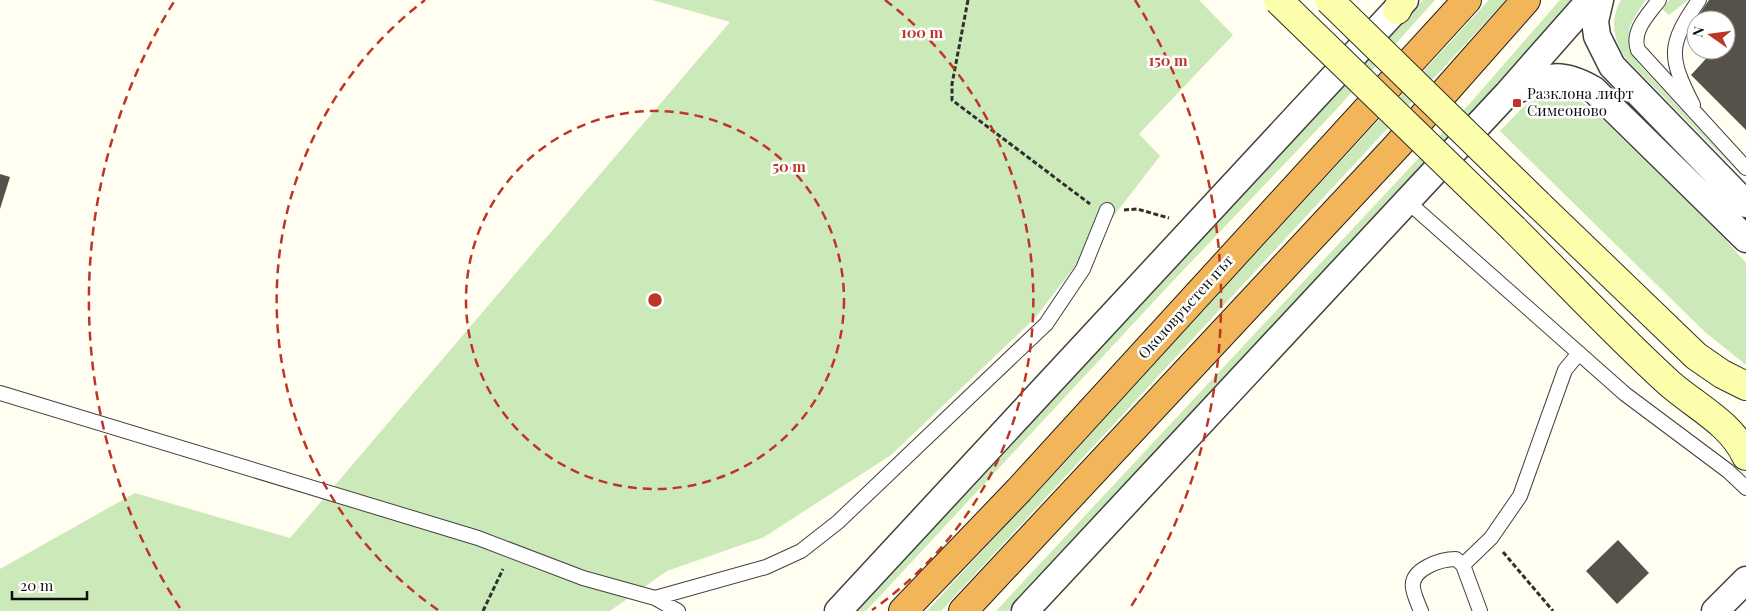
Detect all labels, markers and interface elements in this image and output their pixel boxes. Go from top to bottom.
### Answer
north arrow [1686,10,1736,60]
text: 100 m [901,22,944,42]
text: N [1687,25,1708,39]
text: 150 m [1148,50,1188,70]
place label: Разклона лифт Симеоново [1527,83,1634,120]
marker: Разклона лифт Симеоново [1511,97,1523,109]
text: 50 m [772,156,806,176]
street label: Околовръстен път [1133,250,1237,363]
centre of rings [646,291,664,309]
scale bar [12,568,88,600]
text: 20 m [20,575,54,595]

